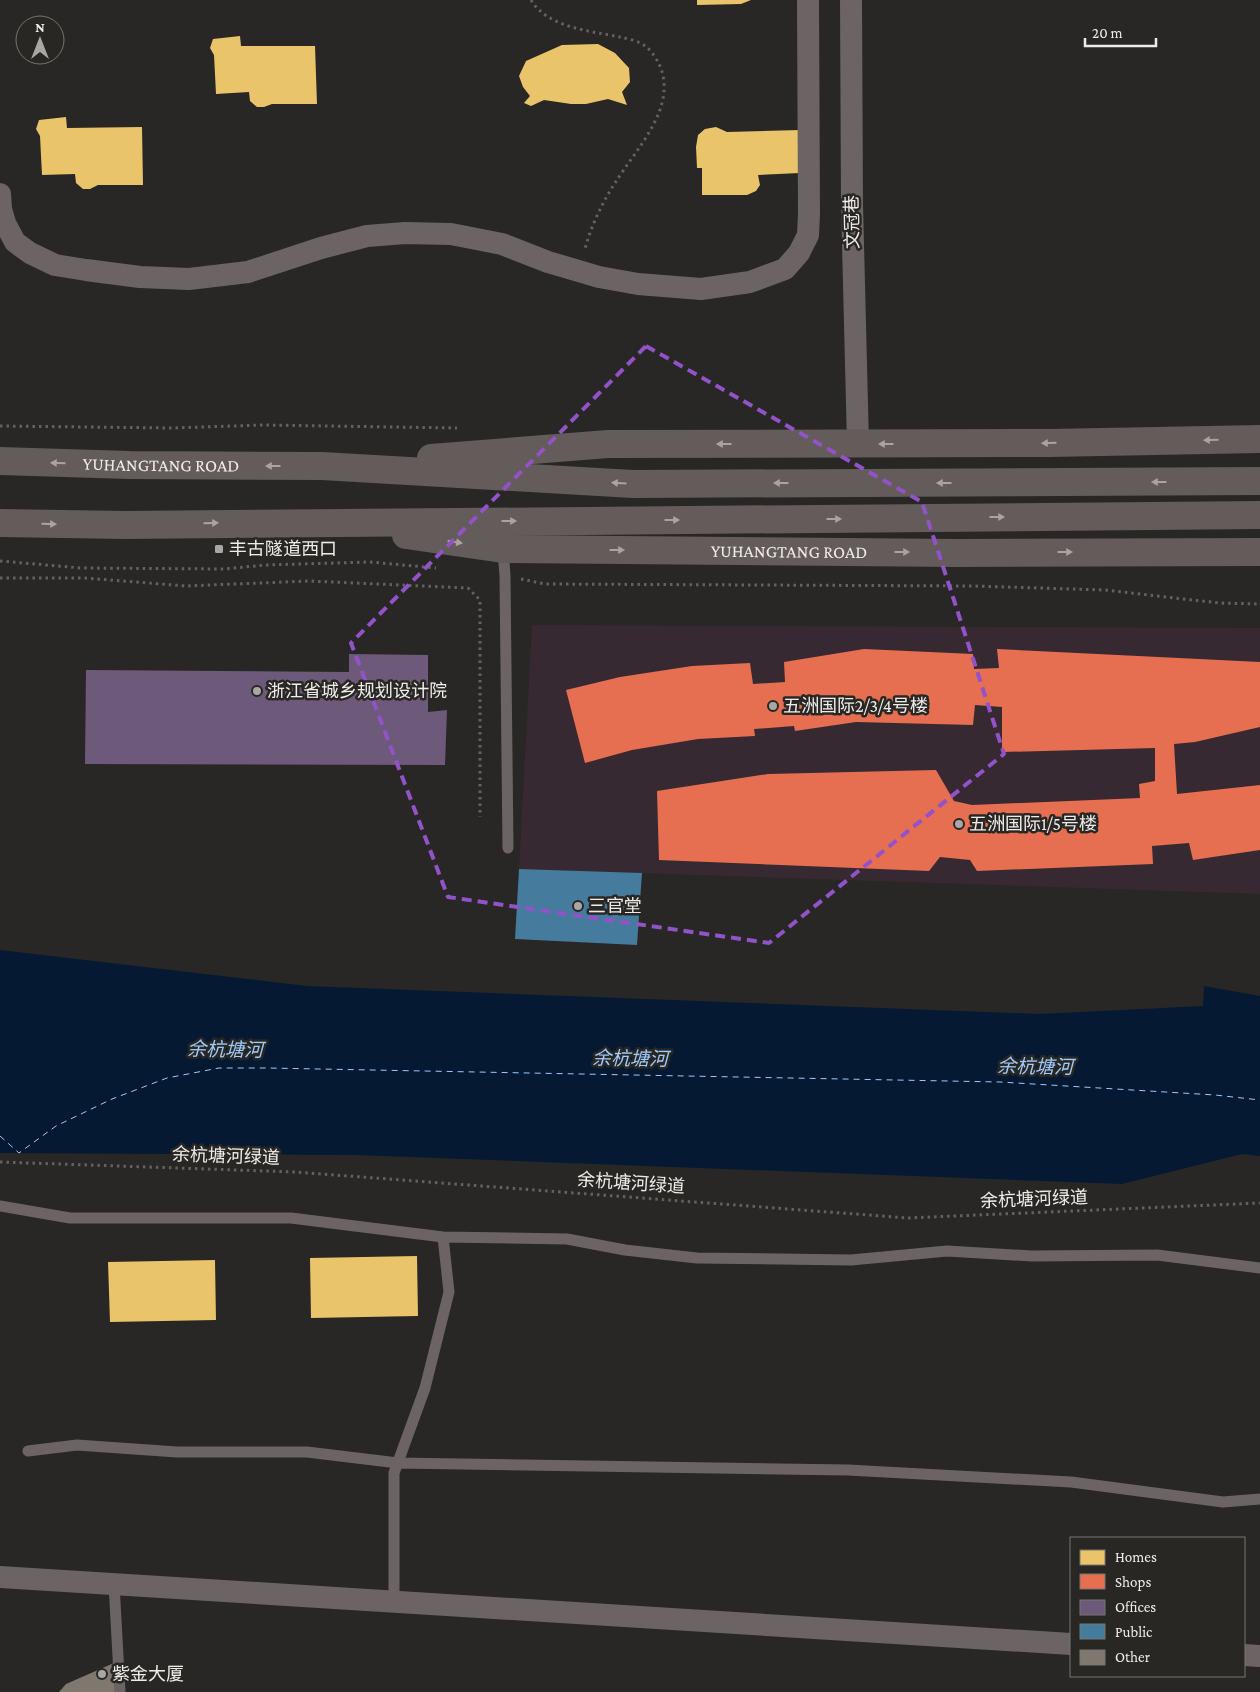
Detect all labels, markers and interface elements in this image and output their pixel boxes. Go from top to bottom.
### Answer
north arrow [15,15,65,65]
scale bar [1085,15,1156,47]
text: N [35,19,45,35]
text: 20 m [1092,25,1123,41]
street label: 文冠巷 [842,195,862,249]
one-way arrow [1203,436,1219,444]
one-way arrow [1041,439,1057,447]
one-way arrow [716,440,732,448]
one-way arrow [878,440,894,448]
street label: YUHANGTANG ROAD [82,454,239,476]
one-way arrow [50,459,66,467]
one-way arrow [265,462,281,470]
one-way arrow [611,478,627,486]
one-way arrow [1151,478,1167,486]
one-way arrow [773,479,789,487]
one-way arrow [936,479,952,487]
one-way arrow [989,513,1005,521]
one-way arrow [826,514,842,522]
one-way arrow [664,516,680,524]
one-way arrow [501,517,517,525]
one-way arrow [203,519,219,527]
one-way arrow [41,520,57,528]
one-way arrow [447,538,463,546]
place label: 丰古隧道西口 [229,539,337,559]
street label: YUHANGTANG ROAD [711,541,867,562]
marker: 丰古隧道西口 [213,543,225,555]
one-way arrow [609,546,625,554]
one-way arrow [1057,548,1073,556]
one-way arrow [894,549,910,557]
place label: 浙江省城乡规划设计院 [267,681,447,701]
marker: 浙江省城乡规划设计院 [251,685,263,697]
place label: 五洲国际2/3/4号楼 [783,696,928,716]
marker: 五洲国际2/3/4号楼 [767,700,779,712]
place label: 五洲国际1/5号楼 [969,814,1097,834]
marker: 五洲国际1/5号楼 [953,818,965,830]
place label: 三官堂 [588,896,642,916]
marker: 三官堂 [572,900,584,912]
water label: 余杭塘河 [187,1038,267,1061]
water label: 余杭塘河 [592,1047,672,1070]
water label: 余杭塘河 [997,1055,1077,1078]
street label: 余杭塘河绿道 [172,1144,280,1168]
street label: 余杭塘河绿道 [576,1169,686,1197]
street label: 余杭塘河绿道 [980,1187,1088,1211]
legend [1070,1537,1245,1677]
text: Homes [1115,1549,1157,1565]
text: Shops [1115,1574,1151,1591]
text: Offices [1115,1599,1156,1615]
text: Public [1115,1624,1153,1640]
text: Other [1115,1649,1151,1665]
place label: 紫金大厦 [112,1664,184,1684]
marker: 紫金大厦 [96,1668,108,1680]

